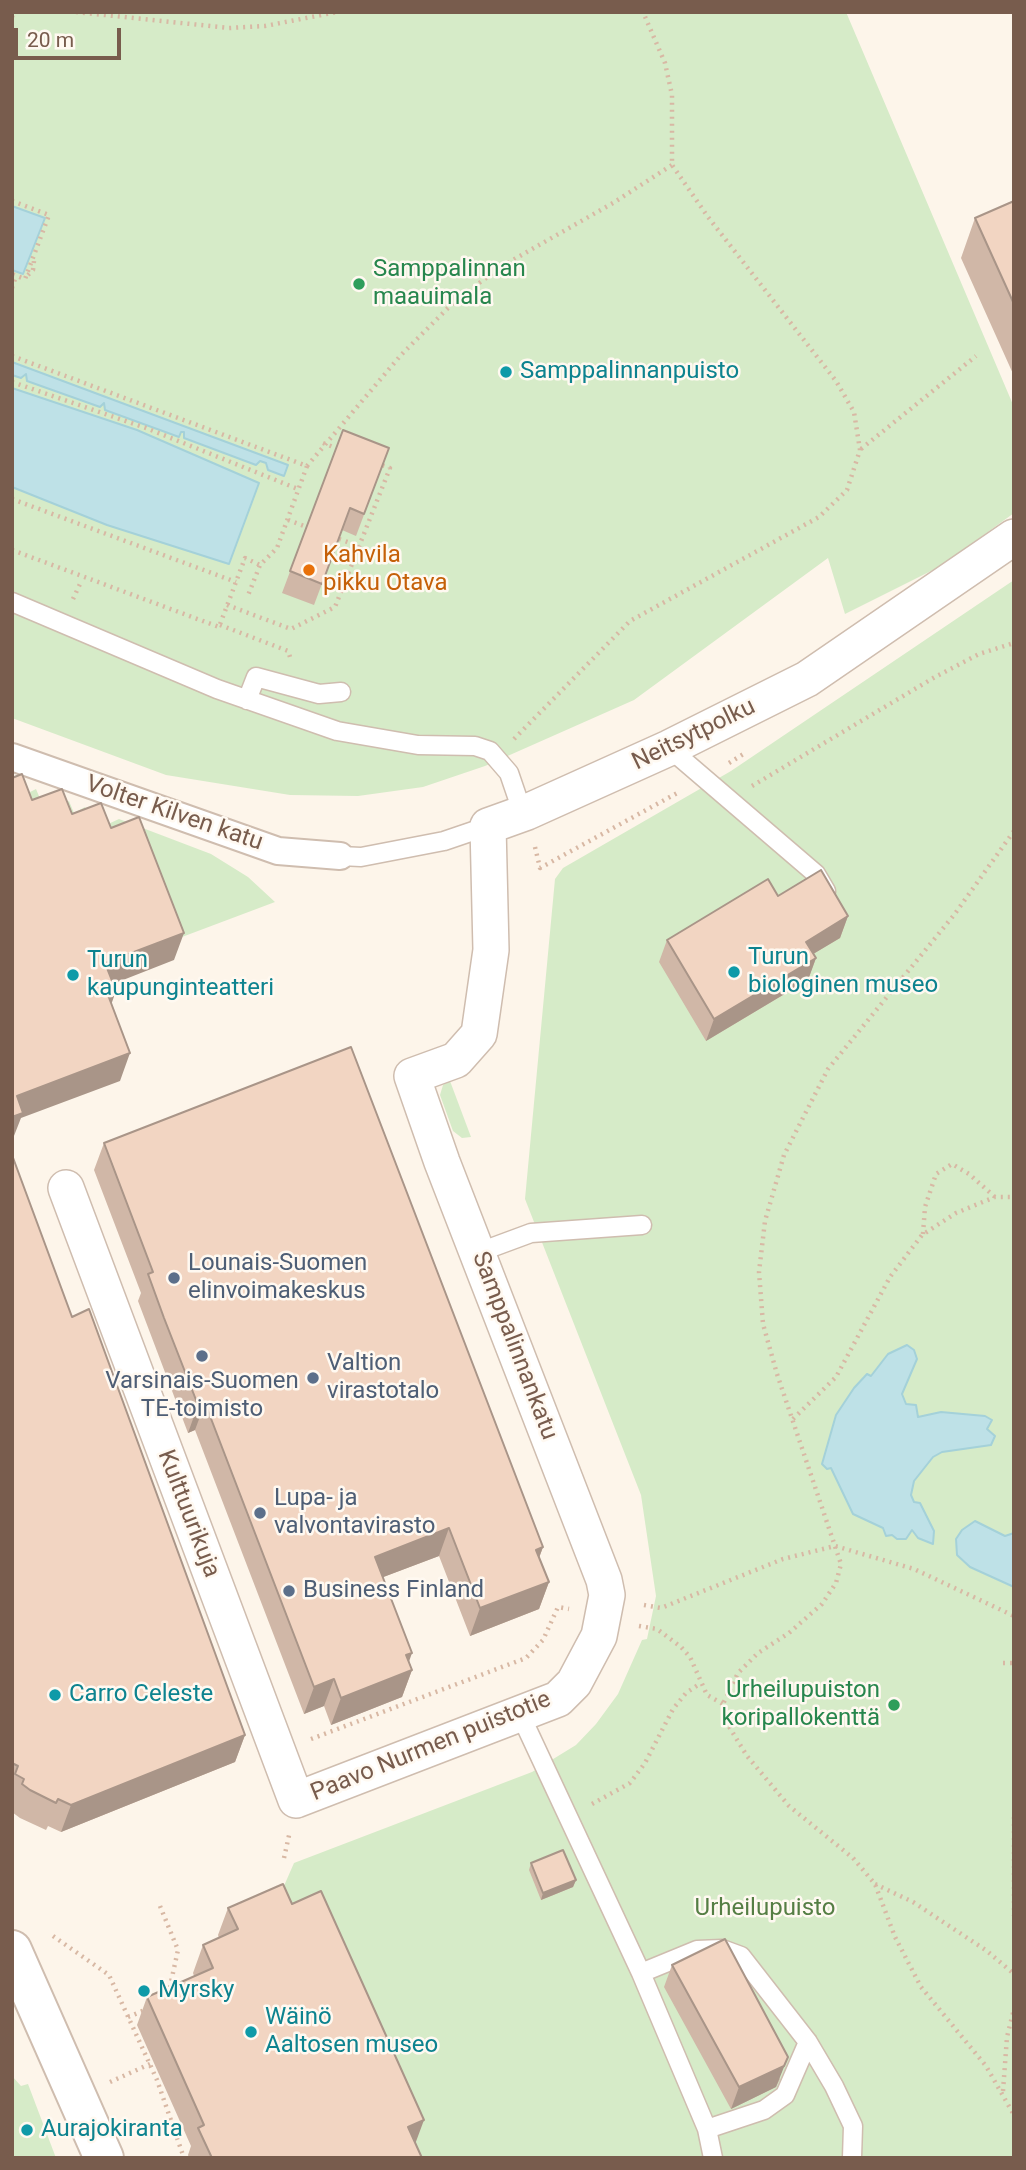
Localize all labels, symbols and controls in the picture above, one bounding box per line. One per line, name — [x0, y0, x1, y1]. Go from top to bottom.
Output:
scale bar — [18, 14, 124, 58]
text: 20 m — [27, 28, 74, 52]
place label: Samppalinnan maauimala — [373, 256, 526, 312]
marker: Samppalinnan maauimala — [351, 276, 367, 292]
place label: Samppalinnanpuisto — [520, 358, 739, 386]
marker: Samppalinnanpuisto — [498, 364, 514, 380]
place label: Kahvila pikku Otava — [323, 542, 448, 598]
marker: Kahvila pikku Otava — [301, 562, 317, 578]
street label: Neitsytpolku — [628, 693, 760, 777]
street label: Volter Kilven katu — [82, 770, 266, 858]
place label: Turun biologinen museo — [748, 944, 938, 1000]
place label: Turun kaupunginteatteri — [87, 947, 274, 1003]
marker: Turun biologinen museo — [726, 964, 742, 980]
marker: Turun kaupunginteatteri — [65, 967, 81, 983]
street label: Samppalinnankatu — [465, 1248, 563, 1444]
place label: Lounais-Suomen elinvoimakeskus — [188, 1250, 367, 1306]
marker: Lounais-Suomen elinvoimakeskus — [166, 1270, 182, 1286]
marker: Varsinais-Suomen TE-toimisto — [194, 1348, 210, 1364]
place label: Valtion virastotalo — [327, 1350, 439, 1406]
place label: Varsinais-Suomen TE-toimisto — [105, 1368, 299, 1424]
marker: Valtion virastotalo — [305, 1370, 321, 1386]
street label: Kulttuurikuja — [151, 1446, 225, 1582]
place label: Lupa- ja valvontavirasto — [274, 1485, 435, 1541]
marker: Lupa- ja valvontavirasto — [252, 1505, 268, 1521]
place label: Business Finland — [303, 1577, 484, 1605]
marker: Business Finland — [281, 1583, 297, 1599]
place label: Urheilupuiston koripallokenttä — [722, 1677, 880, 1733]
place label: Carro Celeste — [69, 1681, 213, 1709]
street label: Paavo Nurmen puistotie — [307, 1686, 555, 1808]
marker: Carro Celeste — [47, 1687, 63, 1703]
marker: Urheilupuiston koripallokenttä — [886, 1697, 902, 1713]
park label: Urheilupuisto — [695, 1895, 835, 1923]
place label: Myrsky — [158, 1977, 234, 2005]
marker: Myrsky — [136, 1983, 152, 1999]
place label: Wäinö Aaltosen museo — [265, 2004, 438, 2060]
marker: Wäinö Aaltosen museo — [243, 2024, 259, 2040]
place label: Aurajokiranta — [41, 2116, 183, 2144]
marker: Aurajokiranta — [19, 2122, 35, 2138]

